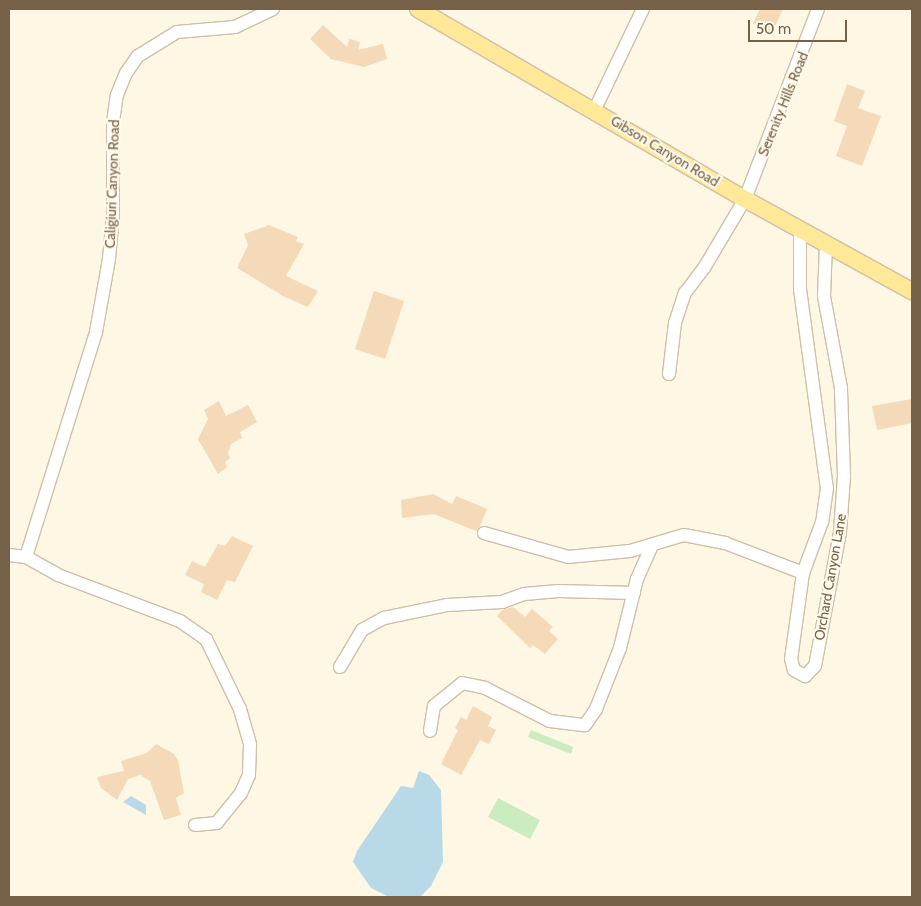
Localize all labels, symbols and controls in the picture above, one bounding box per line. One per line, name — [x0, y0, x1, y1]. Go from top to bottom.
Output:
scale bar — [751, 10, 850, 42]
text: 50 m — [756, 20, 791, 38]
street label: Serenity Hills Road — [754, 49, 812, 159]
street label: Gibson Canyon Road — [608, 112, 722, 190]
street label: Caligiuri Canyon Road — [101, 119, 123, 249]
street label: Orchard Canyon Lane — [811, 512, 849, 642]

